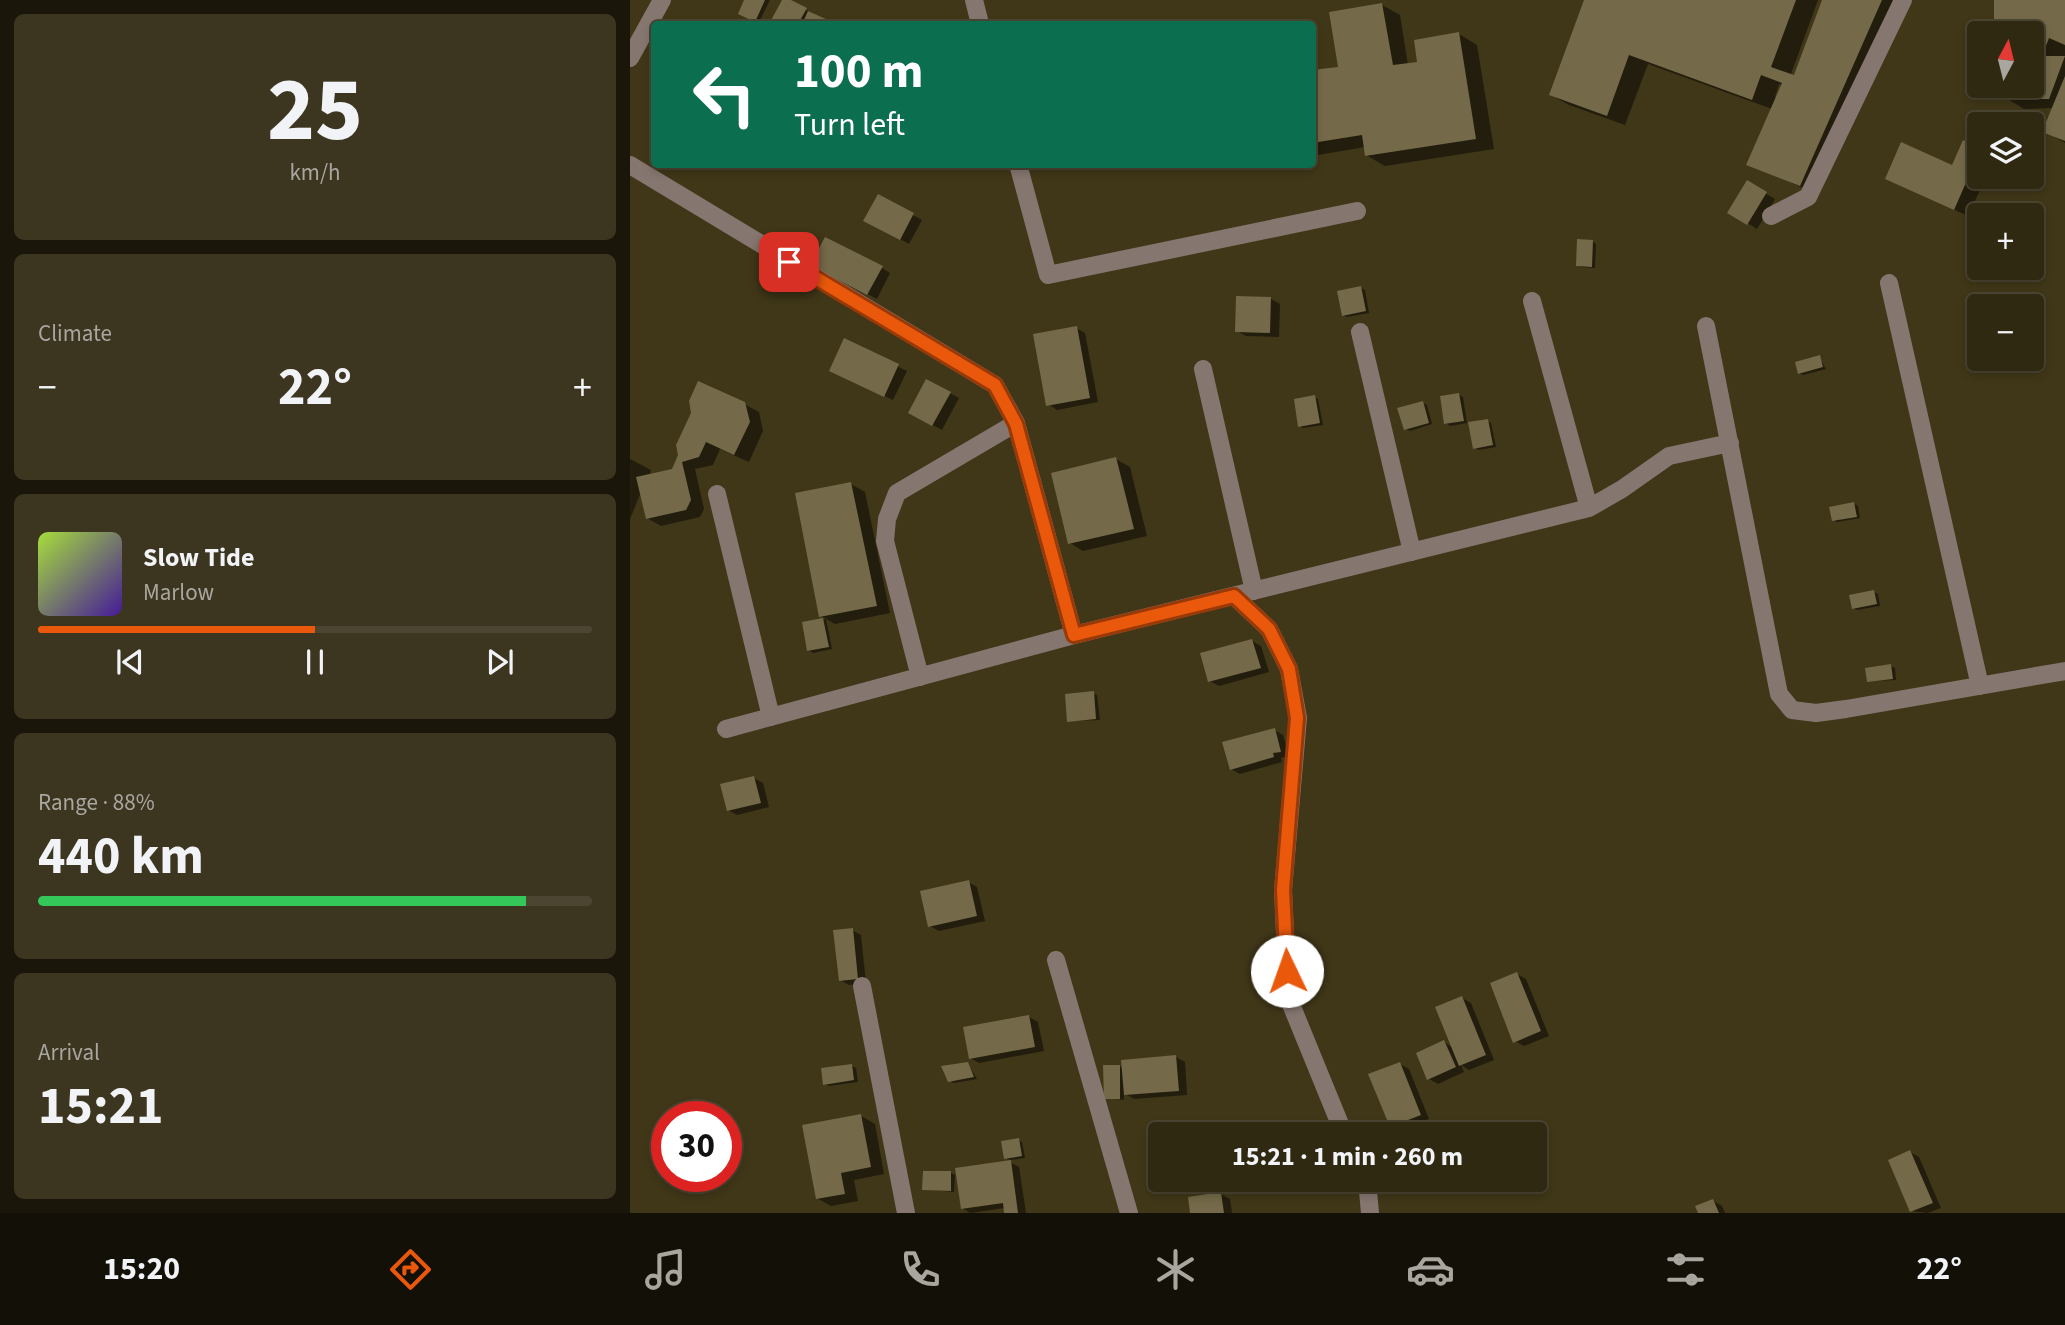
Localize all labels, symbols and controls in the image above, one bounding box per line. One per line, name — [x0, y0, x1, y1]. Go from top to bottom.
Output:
north arrow — [1967, 21, 2044, 98]
map controls — [1967, 21, 2044, 371]
text: 100 m — [794, 37, 923, 107]
text: 25 — [267, 46, 363, 175]
icon: left — [679, 49, 770, 140]
text: Turn left — [794, 102, 905, 148]
button: layers — [1967, 112, 2044, 189]
text: km/h — [289, 156, 341, 189]
button: + — [1967, 203, 2044, 280]
pin — [759, 232, 819, 292]
icon: arrive — [770, 243, 808, 281]
button: − — [1967, 294, 2044, 371]
text: Climate — [38, 317, 112, 350]
text: 22° — [278, 351, 352, 425]
text: − — [38, 361, 57, 415]
text: + — [573, 361, 592, 415]
text: Slow Tide — [143, 539, 254, 576]
text: Marlow — [143, 576, 214, 609]
icon: previous — [111, 643, 149, 681]
icon: pause — [296, 643, 334, 681]
icon: next — [481, 643, 519, 681]
text: Range · 88% — [38, 786, 155, 819]
text: 440 km — [38, 820, 204, 894]
position arrow — [1250, 934, 1324, 1008]
text: Arrival — [38, 1036, 100, 1069]
text: 15:21 — [38, 1070, 163, 1144]
speed limit sign: 30 — [651, 1101, 742, 1192]
text: 15:21 · 1 min · 260 m — [1232, 1138, 1463, 1175]
icon: directions — [386, 1245, 435, 1294]
icon: music — [641, 1245, 690, 1294]
icon: phone — [896, 1245, 945, 1294]
icon: climate — [1151, 1245, 1200, 1294]
icon: car — [1406, 1245, 1455, 1294]
icon: filters — [1661, 1245, 1710, 1294]
text: 15:20 — [103, 1246, 180, 1292]
text: 22° — [1916, 1246, 1962, 1292]

